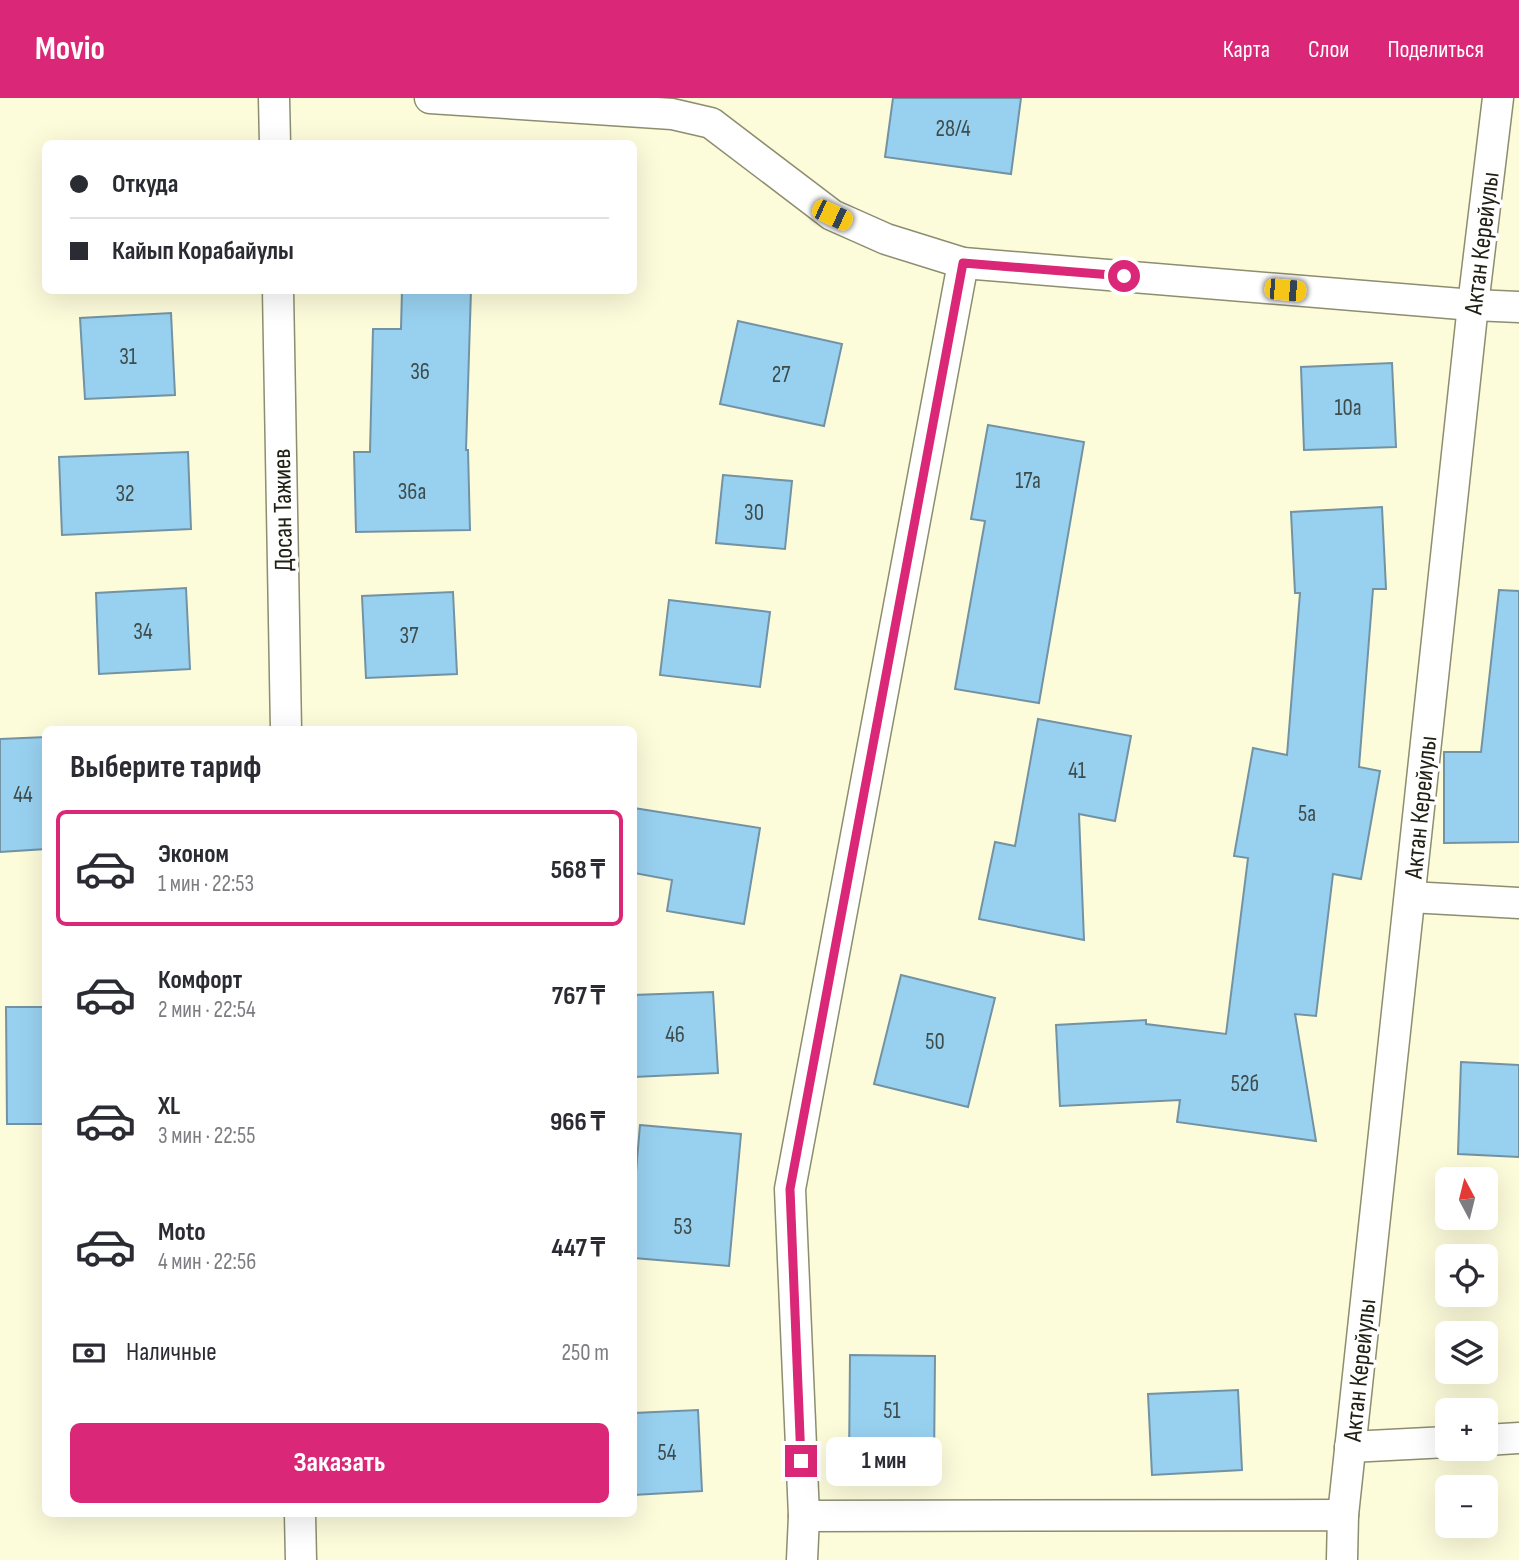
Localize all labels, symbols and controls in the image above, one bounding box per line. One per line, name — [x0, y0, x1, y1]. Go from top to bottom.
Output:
text: Movio — [35, 29, 105, 69]
text: Карта — [1223, 35, 1270, 64]
text: Слои — [1308, 35, 1349, 64]
text: Поделиться — [1387, 35, 1484, 64]
house number: 28/4 — [935, 115, 971, 143]
text: Откуда — [112, 169, 178, 200]
street label: Актан Керейулы — [1458, 170, 1507, 317]
car — [809, 197, 856, 233]
text: Кайып Корабайулы — [112, 236, 294, 267]
route start — [1108, 260, 1140, 292]
car — [1264, 278, 1307, 302]
house number: 31 — [119, 343, 137, 371]
house number: 36 — [410, 358, 430, 386]
house number: 27 — [772, 361, 790, 389]
house number: 10а — [1334, 394, 1362, 422]
street label: Досан Тажиев — [267, 448, 300, 572]
house number: 17а — [1015, 467, 1041, 495]
house number: 36а — [398, 478, 426, 506]
house number: 32 — [115, 480, 135, 508]
house number: 30 — [744, 499, 764, 527]
house number: 34 — [133, 618, 153, 646]
house number: 37 — [400, 622, 418, 650]
street label: Актан Керейулы — [1398, 734, 1444, 881]
text: Выберите тариф — [70, 748, 261, 787]
house number: 41 — [1068, 757, 1086, 785]
house number: 44 — [13, 781, 33, 809]
house number: 5а — [1298, 800, 1316, 828]
icon: car — [74, 837, 137, 900]
text: Эконом — [158, 839, 229, 870]
text: 568 ₸ — [551, 855, 605, 886]
text: 1 мин · 22:53 — [158, 870, 254, 898]
icon: car — [74, 963, 137, 1026]
text: Комфорт — [158, 965, 242, 996]
text: 767 ₸ — [552, 981, 605, 1012]
text: 2 мин · 22:54 — [158, 996, 256, 1024]
house number: 46 — [665, 1021, 685, 1049]
house number: 50 — [925, 1028, 945, 1056]
house number: 52б — [1231, 1070, 1259, 1098]
icon: car — [74, 1089, 137, 1152]
text: XL — [158, 1091, 180, 1122]
text: 966 ₸ — [550, 1107, 605, 1138]
text: 3 мин · 22:55 — [158, 1122, 255, 1150]
north arrow — [1435, 1167, 1498, 1230]
map controls — [1435, 1167, 1498, 1538]
house number: 53 — [674, 1213, 692, 1241]
icon: car — [74, 1215, 137, 1278]
text: Moto — [158, 1217, 206, 1248]
text: 447 ₸ — [551, 1233, 605, 1264]
button: locate — [1435, 1244, 1498, 1307]
text: 4 мин · 22:56 — [158, 1248, 256, 1276]
street label: Актан Керейулы — [1337, 1297, 1383, 1444]
button: layers — [1435, 1321, 1498, 1384]
icon: cash — [70, 1334, 108, 1372]
text: Наличные — [126, 1337, 217, 1368]
text: 250 m — [562, 1339, 609, 1367]
house number: 51 — [883, 1397, 901, 1425]
button: + — [1435, 1398, 1498, 1461]
button: Заказать — [70, 1423, 609, 1503]
callout: 1 мин — [826, 1436, 941, 1486]
house number: 54 — [658, 1439, 677, 1467]
route end — [785, 1445, 817, 1477]
text: 1 мин — [862, 1447, 906, 1475]
button: − — [1435, 1475, 1498, 1538]

